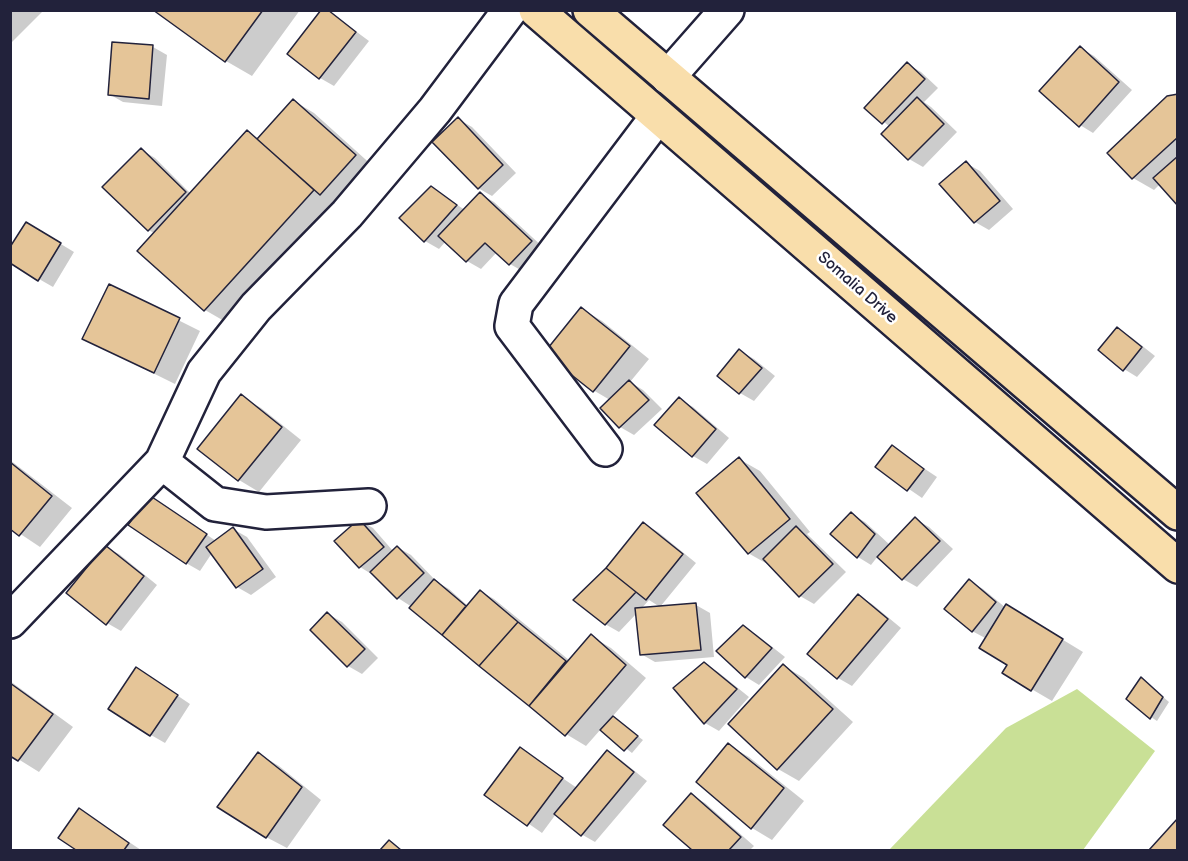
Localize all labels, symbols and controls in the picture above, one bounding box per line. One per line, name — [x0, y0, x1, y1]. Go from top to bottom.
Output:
street label: Somalia Drive — [813, 248, 901, 328]

